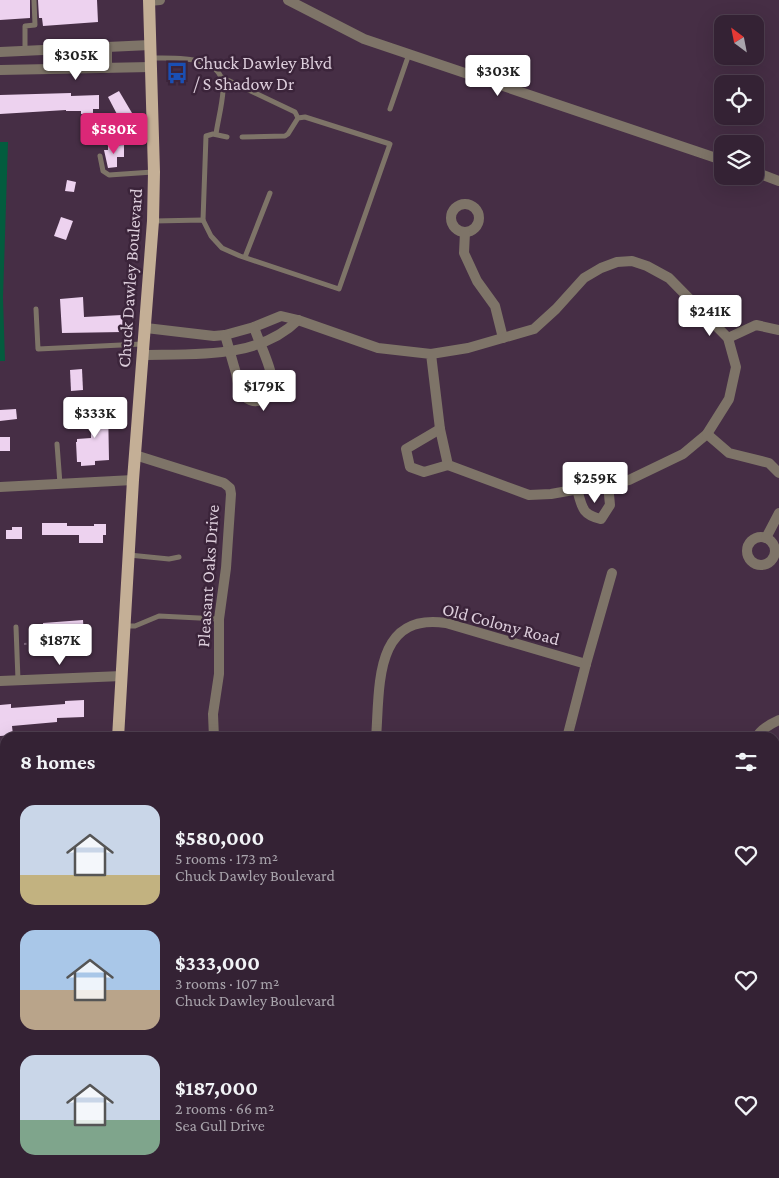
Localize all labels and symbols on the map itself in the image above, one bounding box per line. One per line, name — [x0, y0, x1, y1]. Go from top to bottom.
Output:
north arrow — [714, 15, 764, 65]
pin: $305K — [41, 38, 111, 81]
place label: Chuck Dawley Blvd / S Shadow Dr — [193, 53, 333, 94]
pin: $303K — [463, 54, 533, 97]
bus stop icon: Chuck Dawley Blvd / S Shadow Dr — [164, 60, 190, 86]
pin: $580K — [79, 112, 149, 155]
street label: Chuck Dawley Boulevard — [114, 187, 146, 368]
pin: $241K — [675, 294, 745, 337]
pin: $179K — [229, 370, 299, 412]
pin: $333K — [60, 396, 130, 439]
pin: $259K — [560, 462, 630, 504]
street label: Pleasant Oaks Drive — [193, 504, 223, 648]
street label: Old Colony Road — [440, 599, 562, 649]
pin: $187K — [25, 624, 95, 666]

